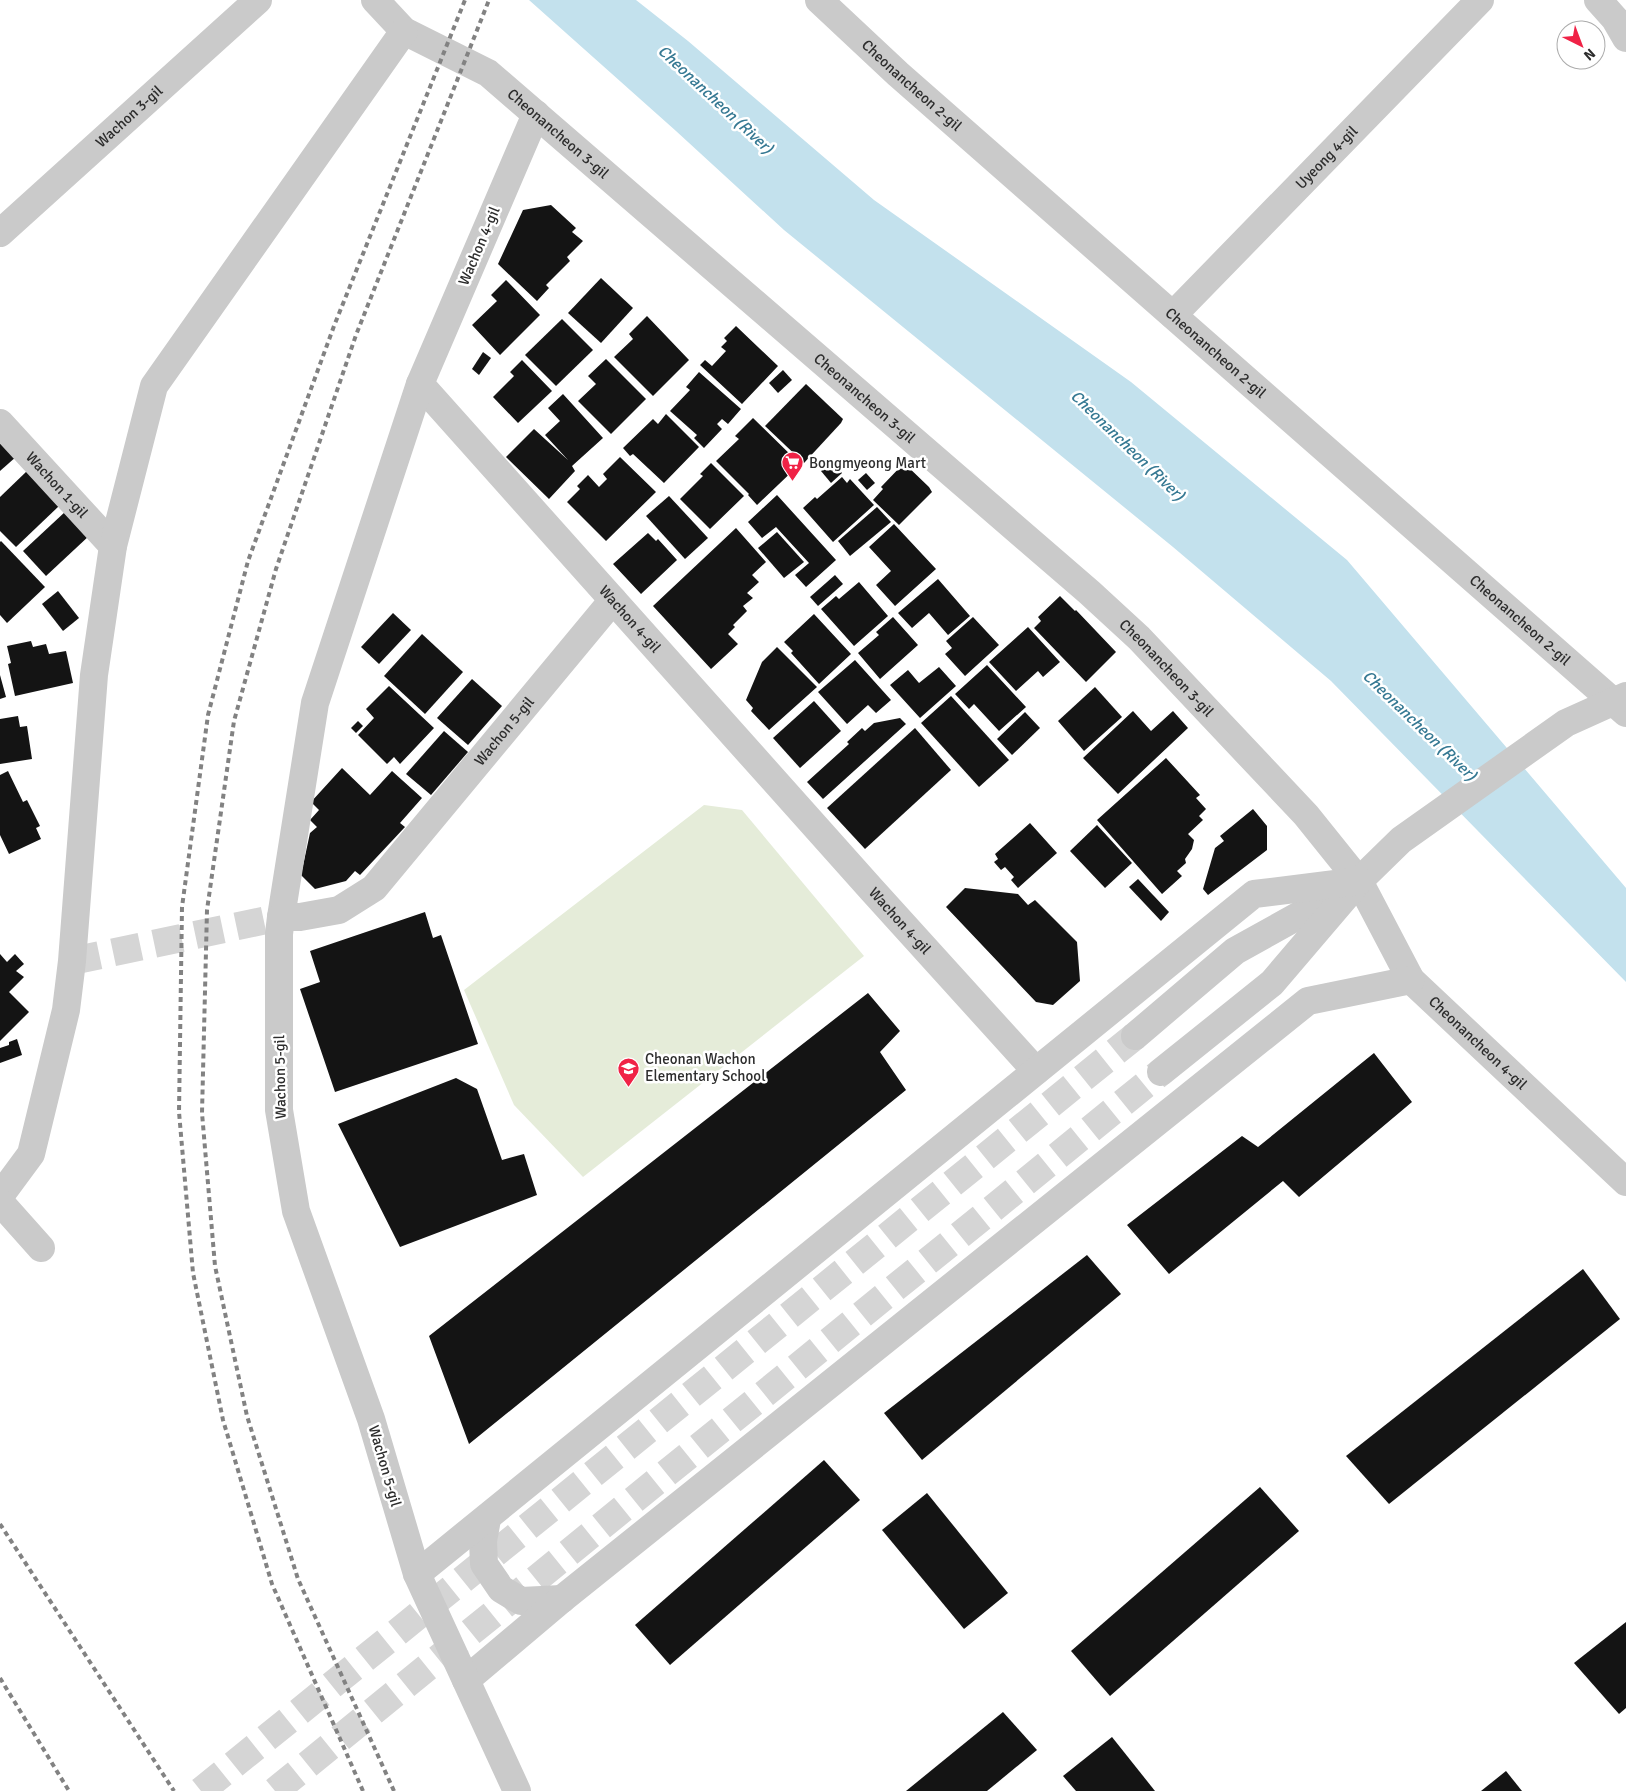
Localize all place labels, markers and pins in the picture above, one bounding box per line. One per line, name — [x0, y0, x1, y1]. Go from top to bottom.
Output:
supermarket icon: Bongmyeong Mart — [781, 451, 805, 482]
place label: Bongmyeong Mart — [809, 454, 926, 472]
place label: Cheonan Wachon Elementary School — [645, 1050, 766, 1085]
school or university icon: Cheonan Wachon Elementary School — [617, 1056, 641, 1087]

